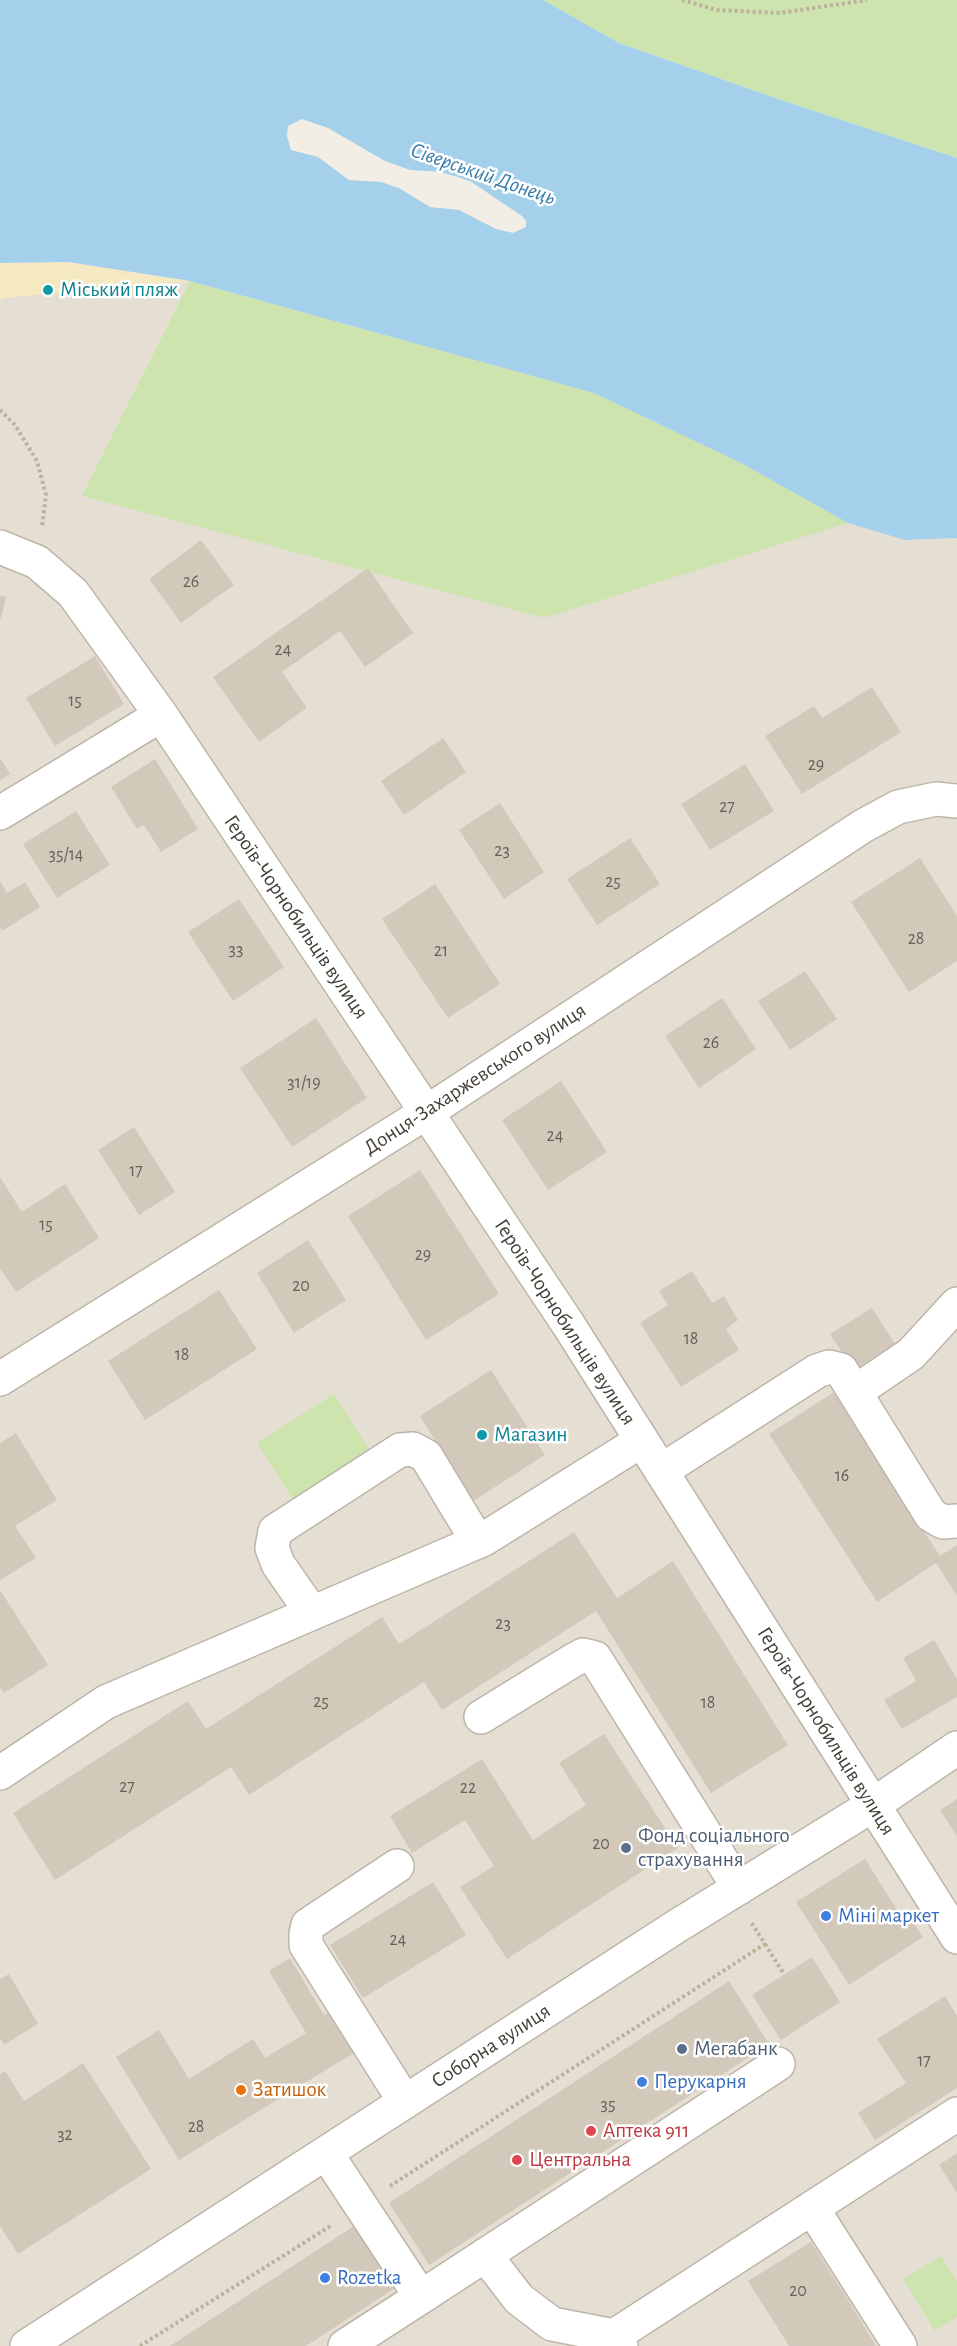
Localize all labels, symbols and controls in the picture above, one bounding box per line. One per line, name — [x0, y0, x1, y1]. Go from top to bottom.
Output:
water label: Сіверський Донець — [407, 137, 559, 211]
place label: Міський пляж — [60, 277, 178, 303]
marker: Міський пляж — [41, 283, 55, 297]
house number: 26 — [183, 571, 199, 593]
house number: 24 — [275, 639, 291, 661]
house number: 15 — [68, 690, 82, 712]
house number: 29 — [808, 754, 824, 776]
house number: 27 — [719, 796, 735, 818]
street label: Героїв-Чорнобильців вулиця — [218, 810, 374, 1024]
house number: 23 — [494, 840, 510, 862]
house number: 35/14 — [49, 844, 83, 866]
house number: 25 — [605, 871, 621, 893]
house number: 28 — [908, 928, 924, 950]
house number: 33 — [229, 939, 243, 961]
house number: 21 — [434, 940, 448, 962]
street label: Донця-Захаржевського вулиця — [359, 998, 591, 1160]
house number: 26 — [703, 1032, 719, 1054]
house number: 31/19 — [287, 1072, 321, 1094]
house number: 24 — [547, 1125, 563, 1147]
house number: 17 — [129, 1160, 143, 1182]
house number: 15 — [39, 1214, 53, 1236]
street label: Героїв-Чорнобильців вулиця — [489, 1214, 641, 1430]
house number: 29 — [415, 1244, 431, 1266]
house number: 20 — [292, 1275, 310, 1297]
house number: 18 — [684, 1328, 698, 1350]
house number: 18 — [175, 1344, 189, 1366]
place label: Магазин — [494, 1422, 568, 1448]
marker: Магазин — [475, 1428, 489, 1442]
house number: 16 — [835, 1465, 849, 1487]
house number: 23 — [495, 1613, 511, 1635]
street label: Героїв-Чорнобильців вулиця — [751, 1622, 901, 1840]
house number: 25 — [313, 1691, 329, 1713]
house number: 18 — [701, 1692, 715, 1714]
house number: 27 — [119, 1776, 135, 1798]
house number: 22 — [460, 1777, 476, 1799]
place label: Фонд соціального страхування — [638, 1823, 790, 1873]
house number: 20 — [592, 1833, 610, 1855]
marker: Фонд соціального страхування — [619, 1841, 633, 1855]
place label: Міні маркет — [838, 1903, 939, 1929]
marker: Міні маркет — [819, 1909, 833, 1923]
house number: 24 — [390, 1929, 406, 1951]
street label: Соборна вулиця — [427, 1998, 555, 2094]
place label: Мегабанк — [694, 2036, 778, 2062]
marker: Мегабанк — [675, 2042, 689, 2056]
house number: 17 — [917, 2050, 931, 2072]
place label: Перукарня — [654, 2069, 747, 2095]
marker: Перукарня — [635, 2075, 649, 2089]
place label: Затишок — [253, 2077, 326, 2103]
marker: Затишок — [234, 2083, 248, 2097]
house number: 35 — [601, 2094, 615, 2116]
house number: 28 — [188, 2116, 204, 2138]
place label: Аптека 911 — [603, 2118, 689, 2144]
house number: 32 — [57, 2124, 73, 2146]
marker: Аптека 911 — [584, 2124, 598, 2138]
place label: Центральна — [529, 2147, 631, 2173]
marker: Центральна — [510, 2153, 524, 2167]
place label: Rozetka — [337, 2265, 402, 2291]
marker: Rozetka — [318, 2271, 332, 2285]
house number: 20 — [789, 2280, 807, 2302]

